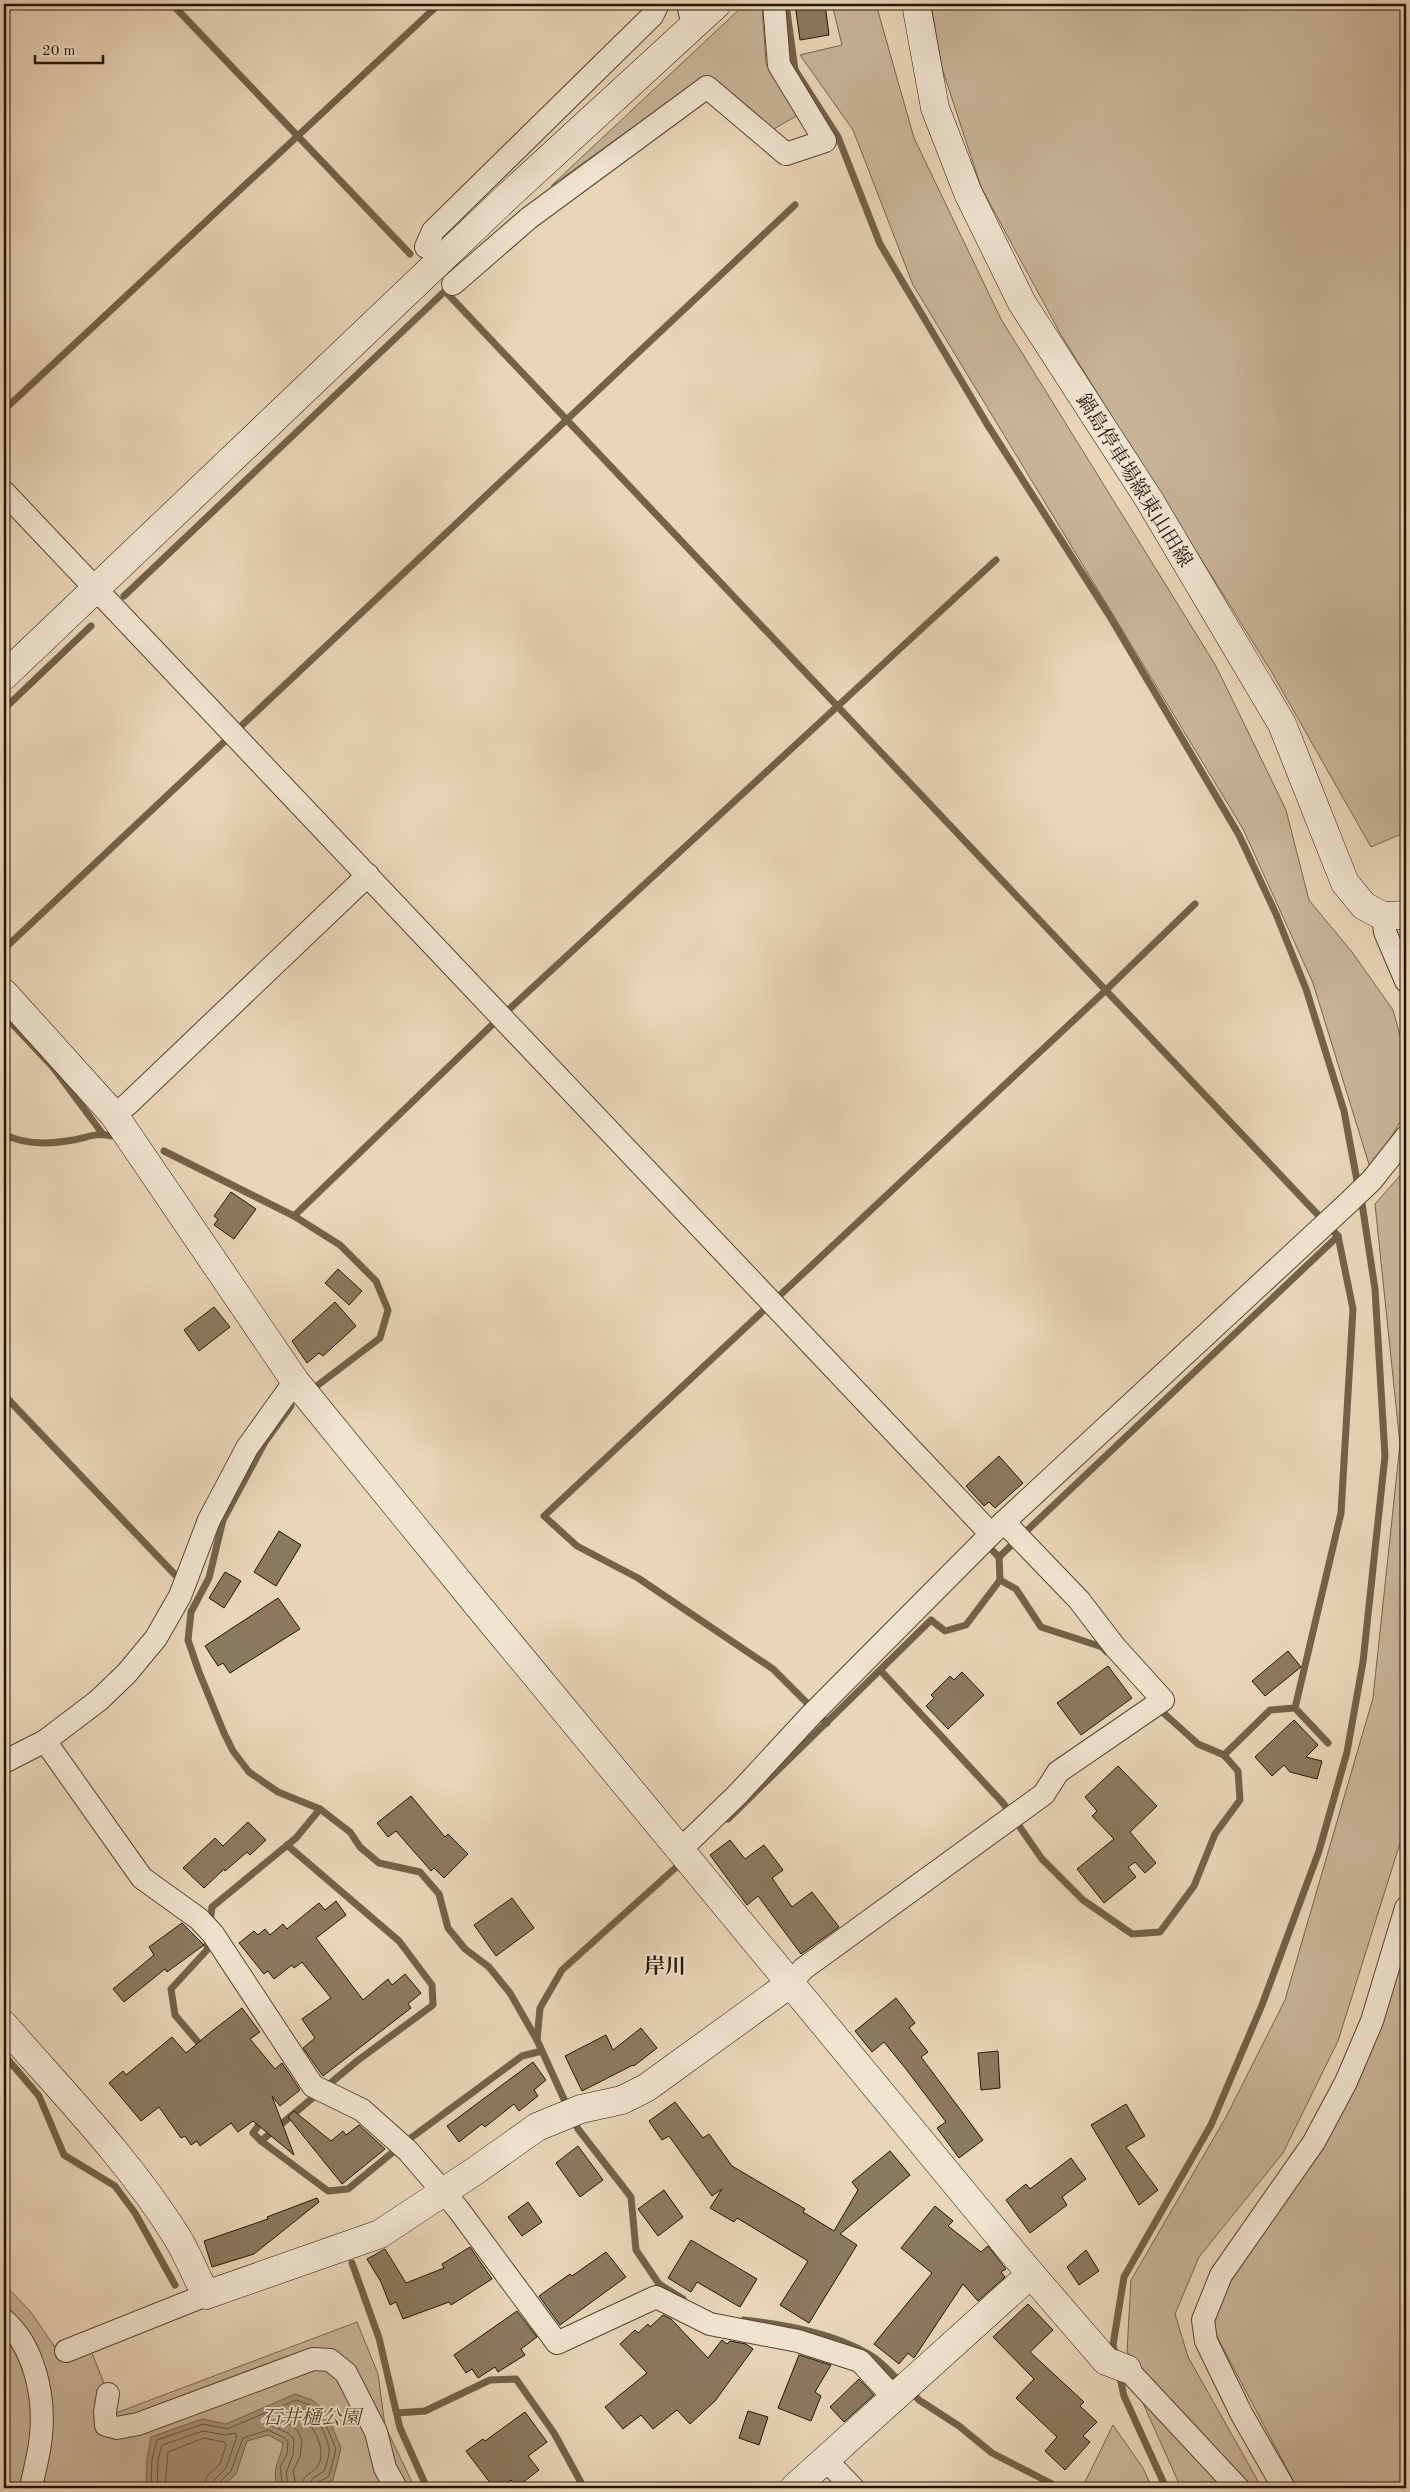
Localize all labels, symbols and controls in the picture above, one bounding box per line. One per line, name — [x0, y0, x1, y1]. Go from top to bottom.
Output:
scale bar — [35, 32, 102, 64]
text: 20 m — [42, 44, 76, 59]
street label: 鍋島停車場線東山田線 — [1072, 390, 1196, 571]
district label: 岸川 — [644, 1955, 686, 1978]
park label: 石井樋公園 — [261, 2407, 364, 2429]

